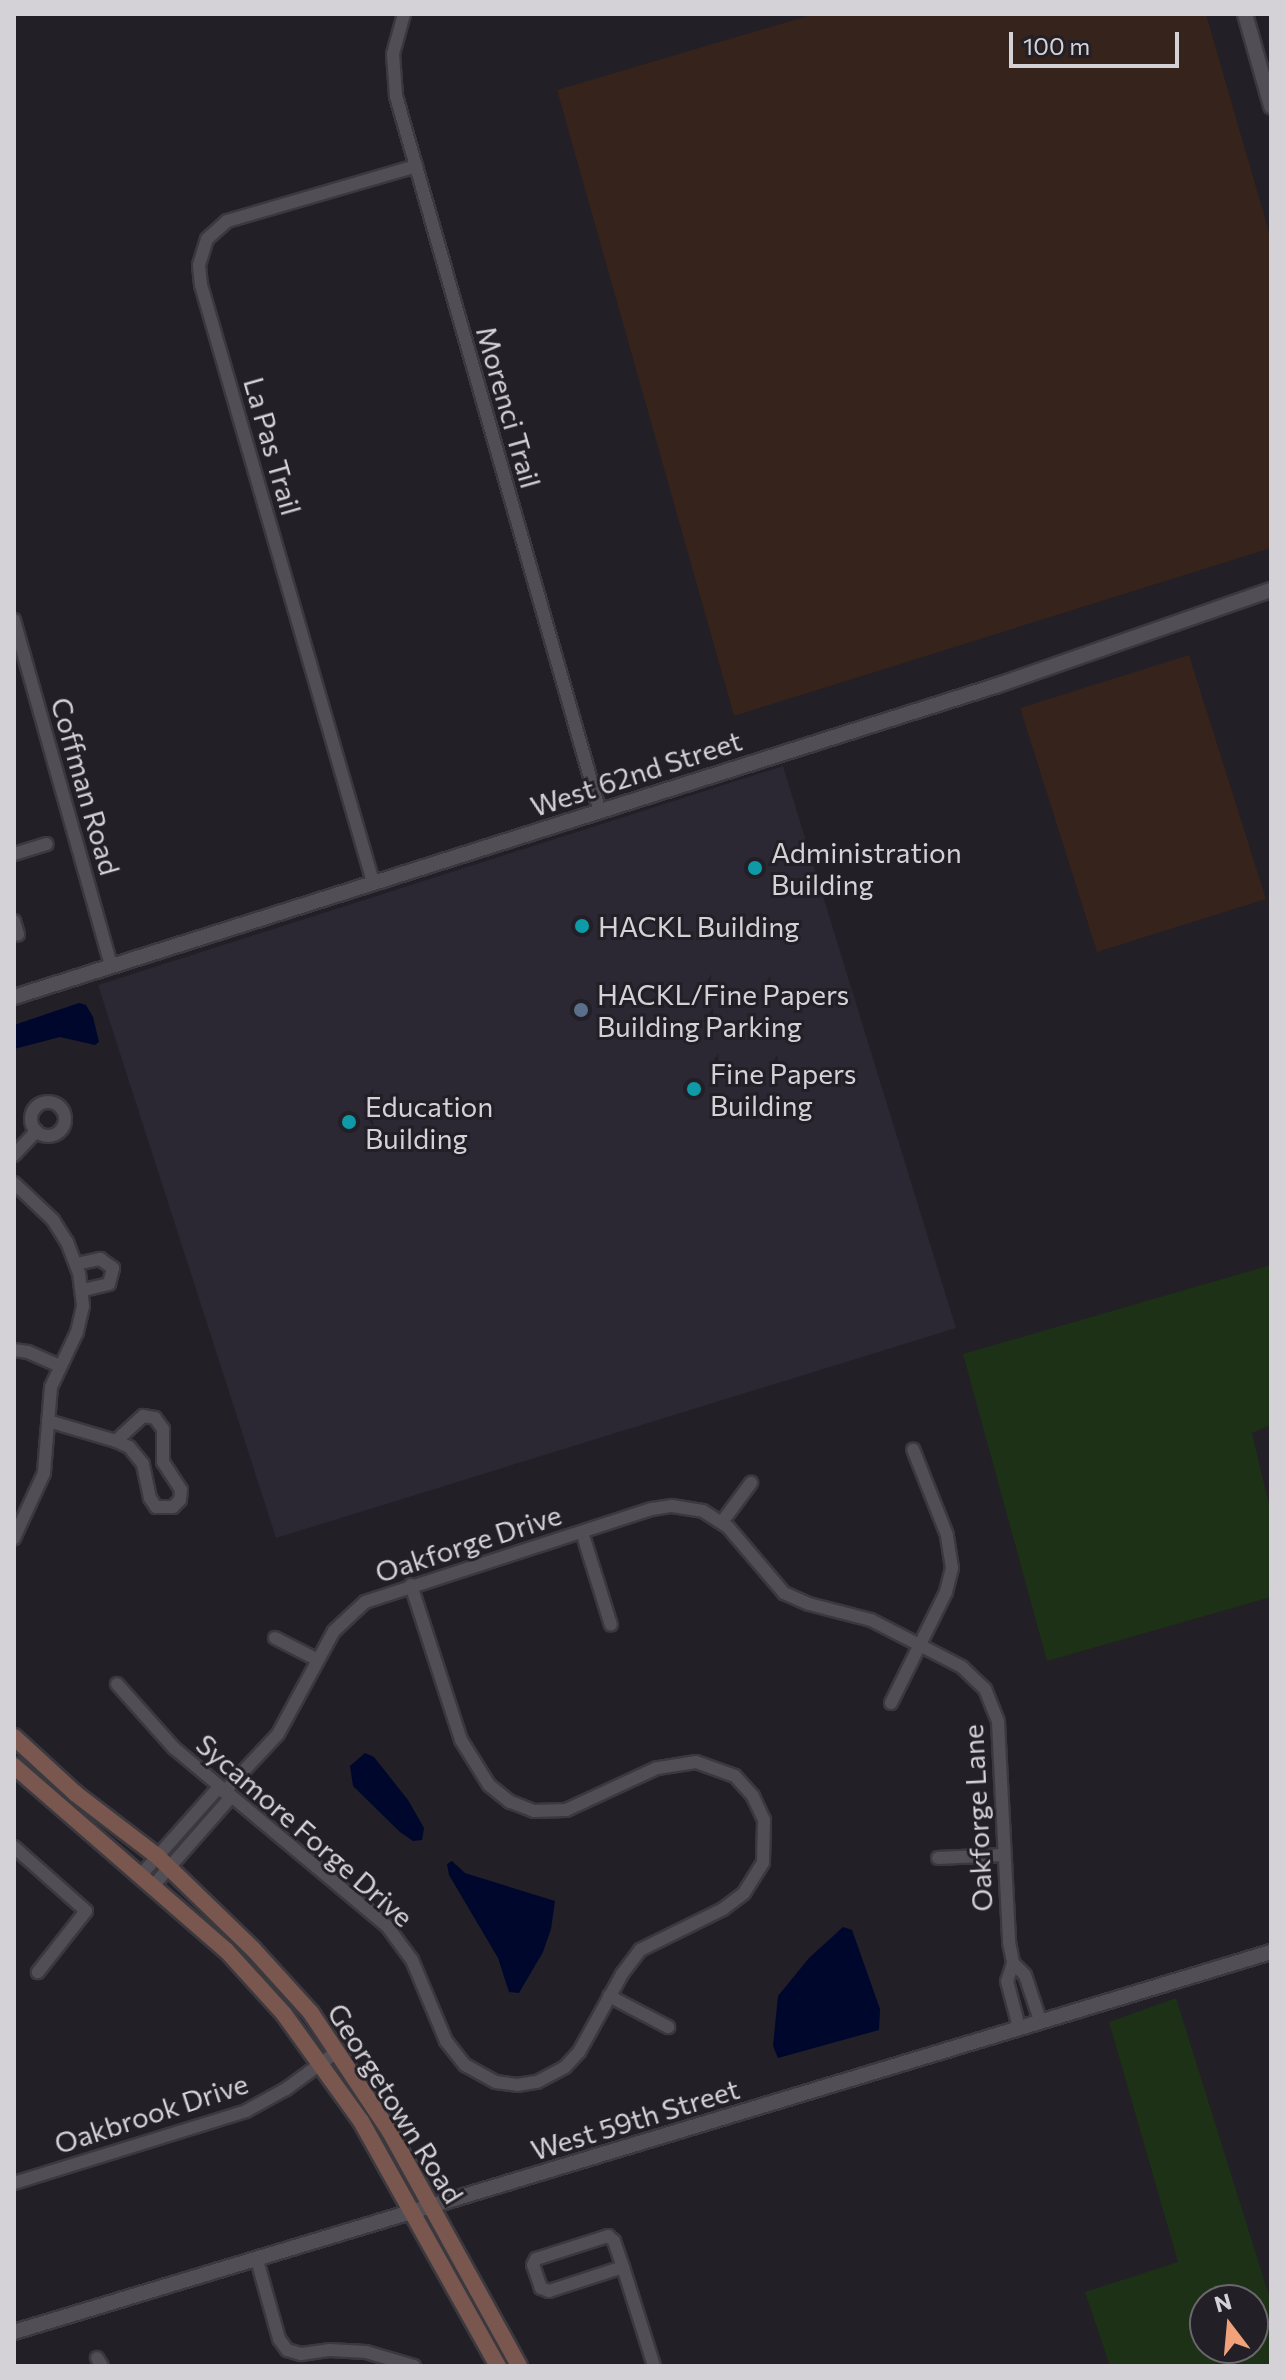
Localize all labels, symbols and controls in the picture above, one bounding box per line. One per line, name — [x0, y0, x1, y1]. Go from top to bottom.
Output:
scale bar — [1013, 16, 1183, 66]
text: 100 m — [1023, 31, 1090, 60]
street label: Morenci Trail — [470, 322, 548, 492]
street label: La Pas Trail — [237, 373, 309, 519]
street label: Coffman Road — [45, 693, 127, 879]
street label: West 62nd Street — [526, 723, 746, 823]
place label: Administration Building — [771, 835, 962, 901]
marker: Administration Building — [746, 859, 764, 877]
place label: HACKL Building — [598, 909, 799, 943]
marker: HACKL Building — [573, 917, 591, 935]
place label: HACKL/Fine Papers Building Parking — [597, 977, 849, 1043]
marker: HACKL/Fine Papers Building Parking — [572, 1001, 590, 1019]
place label: Fine Papers Building — [710, 1056, 856, 1122]
marker: Fine Papers Building — [685, 1080, 703, 1098]
place label: Education Building — [365, 1089, 493, 1155]
marker: Education Building — [340, 1113, 358, 1131]
street label: Oakforge Drive — [371, 1497, 565, 1589]
street label: Oakforge Lane — [955, 1723, 999, 1913]
street label: Sycamore Forge Drive — [190, 1727, 420, 1933]
street label: Georgetown Road — [321, 1997, 471, 2209]
street label: Oakbrook Drive — [50, 2066, 252, 2160]
street label: West 59th Street — [527, 2071, 743, 2167]
north arrow — [1189, 2284, 1269, 2364]
text: N — [1211, 2287, 1234, 2318]

